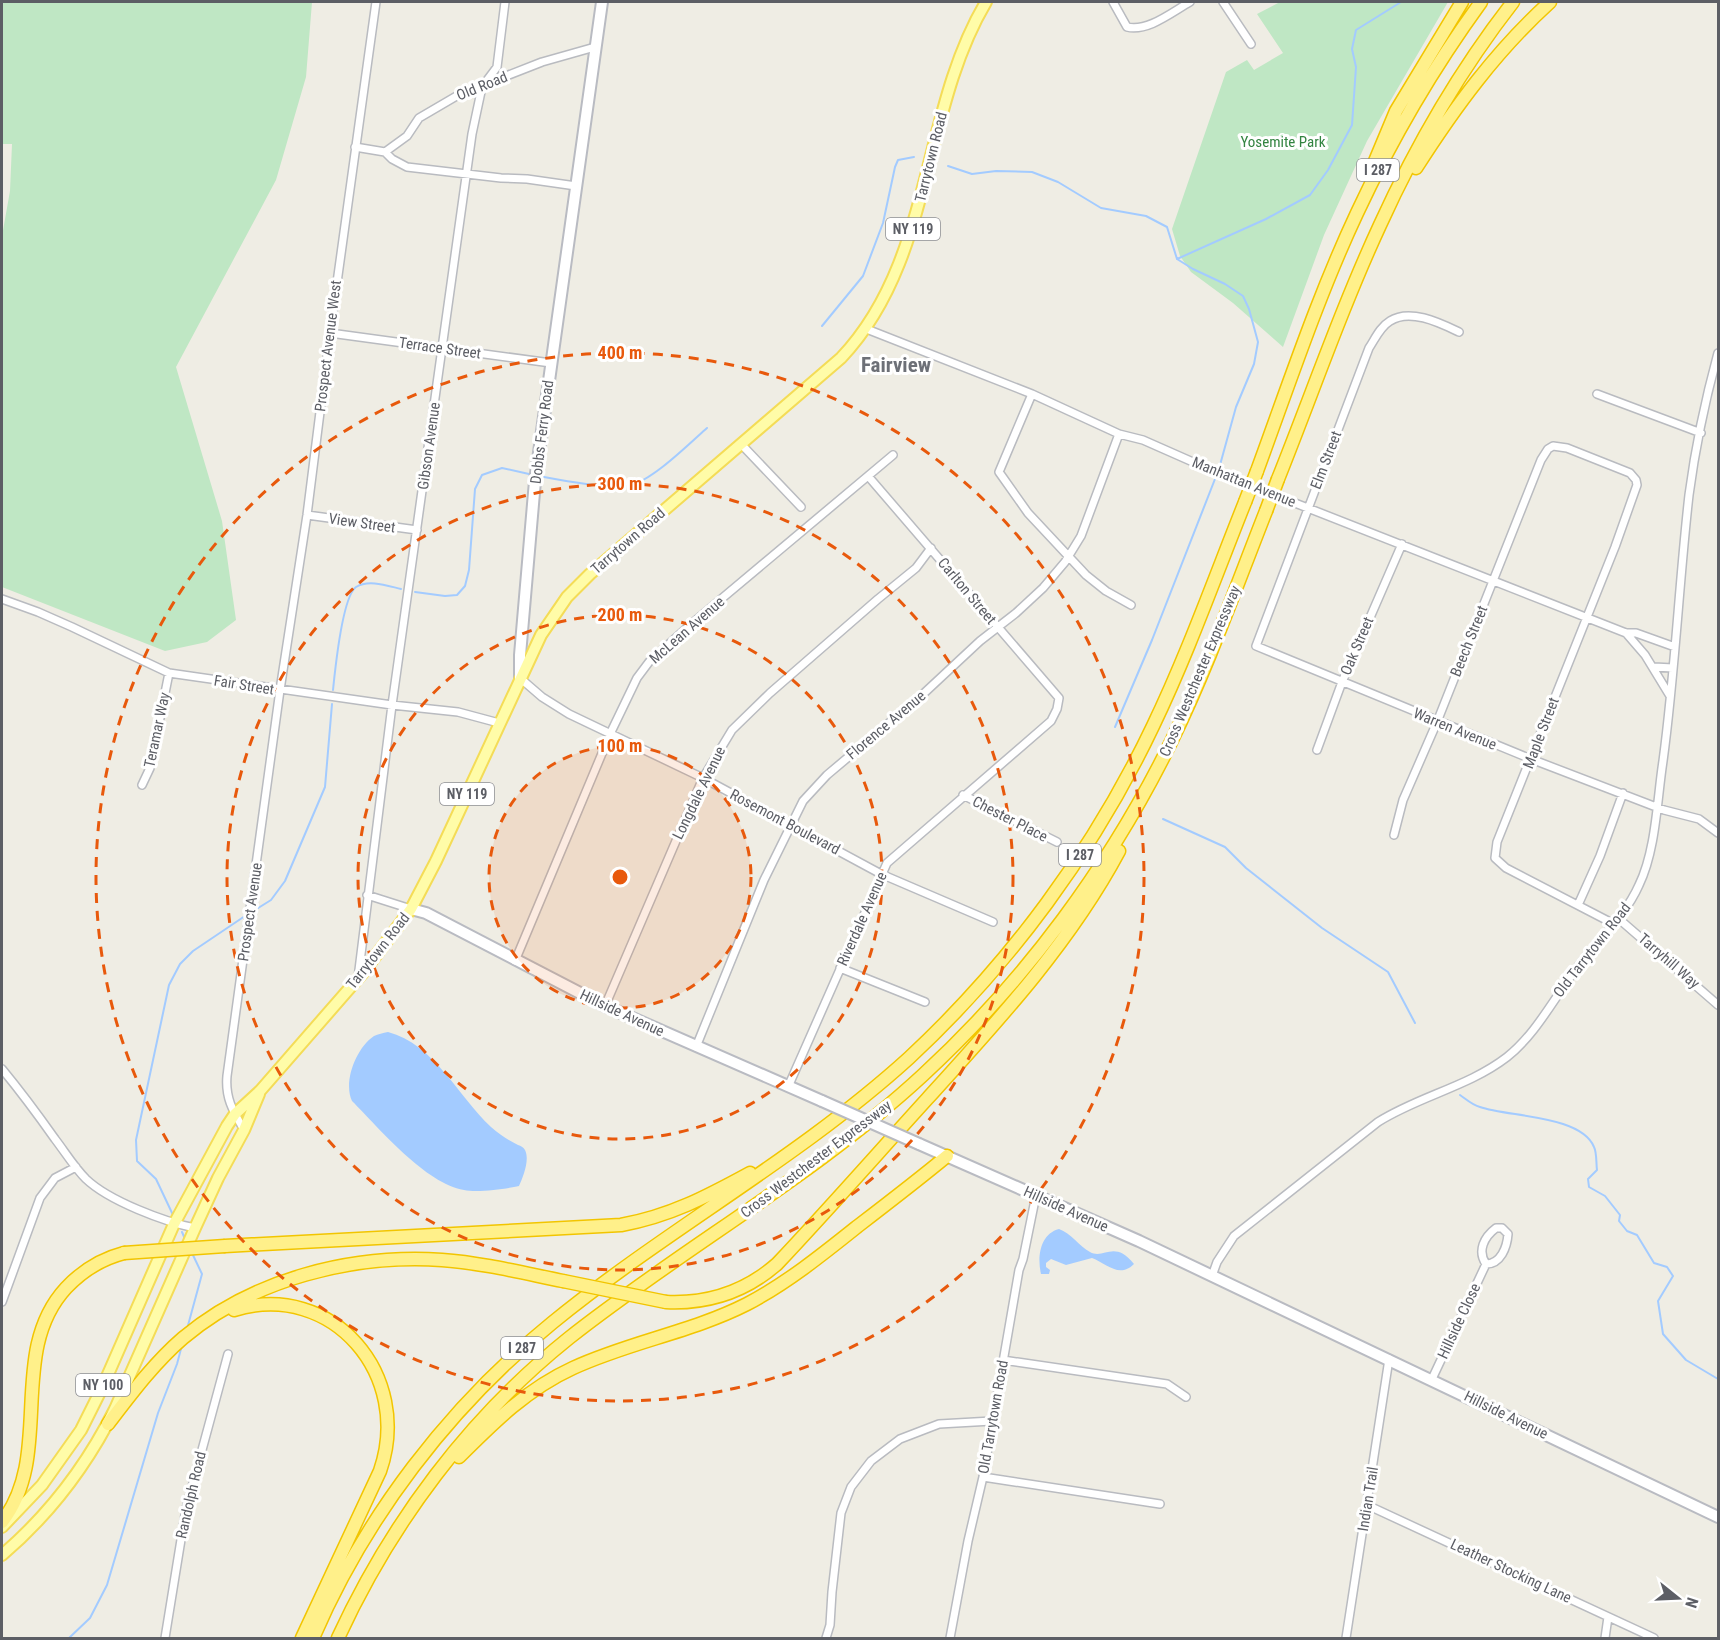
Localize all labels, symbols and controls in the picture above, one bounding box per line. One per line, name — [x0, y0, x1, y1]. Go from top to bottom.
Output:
street label: Old Road — [454, 68, 510, 104]
street label: Tarrytown Road — [911, 110, 951, 204]
park label: Yosemite Park — [1240, 133, 1326, 151]
road number: I 287 — [1357, 159, 1399, 181]
road number: NY 119 — [886, 218, 940, 240]
street label: Prospect Avenue West — [311, 279, 345, 413]
street label: Terrace Street — [398, 333, 482, 363]
text: 400 m — [598, 342, 642, 363]
district label: Fairview — [861, 353, 931, 377]
street label: Dobbs Ferry Road — [527, 379, 557, 485]
street label: Gibson Avenue — [414, 401, 444, 491]
street label: Elm Street — [1307, 428, 1345, 492]
street label: Manhattan Avenue — [1190, 453, 1298, 511]
text: 300 m — [598, 473, 642, 494]
street label: Tarrytown Road — [587, 504, 669, 578]
street label: View Street — [327, 509, 397, 537]
street label: Carlton Street — [934, 554, 1000, 628]
street label: Cross Westchester Expressway — [1156, 583, 1244, 759]
street label: McLean Avenue — [646, 593, 728, 667]
street label: Beech Street — [1447, 603, 1491, 679]
text: 200 m — [598, 604, 642, 625]
street label: Oak Street — [1337, 614, 1377, 678]
street label: Fair Street — [213, 671, 275, 699]
street label: Florence Avenue — [843, 687, 929, 763]
street label: Teramar Way — [140, 691, 174, 769]
street label: Maple Street — [1519, 695, 1563, 771]
street label: Warren Avenue — [1411, 704, 1499, 754]
text: 100 m — [598, 735, 642, 756]
street label: Longdale Avenue — [669, 744, 729, 842]
road number: NY 119 — [440, 783, 494, 805]
street label: Rosemont Boulevard — [727, 785, 843, 859]
street label: Chester Place — [969, 792, 1051, 846]
road number: I 287 — [1059, 844, 1101, 866]
street label: Prospect Avenue — [234, 861, 266, 963]
centre of rings — [610, 867, 630, 887]
street label: Riverdale Avenue — [833, 869, 891, 969]
street label: Old Tarrytown Road — [1549, 899, 1635, 1001]
street label: Tarrytown Road — [343, 909, 413, 993]
street label: Tarryhill Way — [1635, 930, 1703, 992]
street label: Hillside Avenue — [577, 986, 667, 1040]
street label: Cross Westchester Expressway — [737, 1096, 895, 1222]
street label: Hillside Avenue — [1021, 1182, 1111, 1236]
street label: Hillside Close — [1434, 1280, 1484, 1362]
road number: I 287 — [501, 1337, 543, 1359]
street label: Old Tarrytown Road — [974, 1359, 1012, 1475]
road number: NY 100 — [76, 1374, 130, 1396]
street label: Hillside Avenue — [1461, 1387, 1551, 1443]
street label: Randolph Road — [172, 1450, 210, 1540]
street label: Indian Trail — [1354, 1465, 1382, 1533]
street label: Leather Stocking Lane — [1448, 1535, 1574, 1607]
north arrow — [1648, 1568, 1708, 1628]
text: N — [1681, 1595, 1702, 1610]

